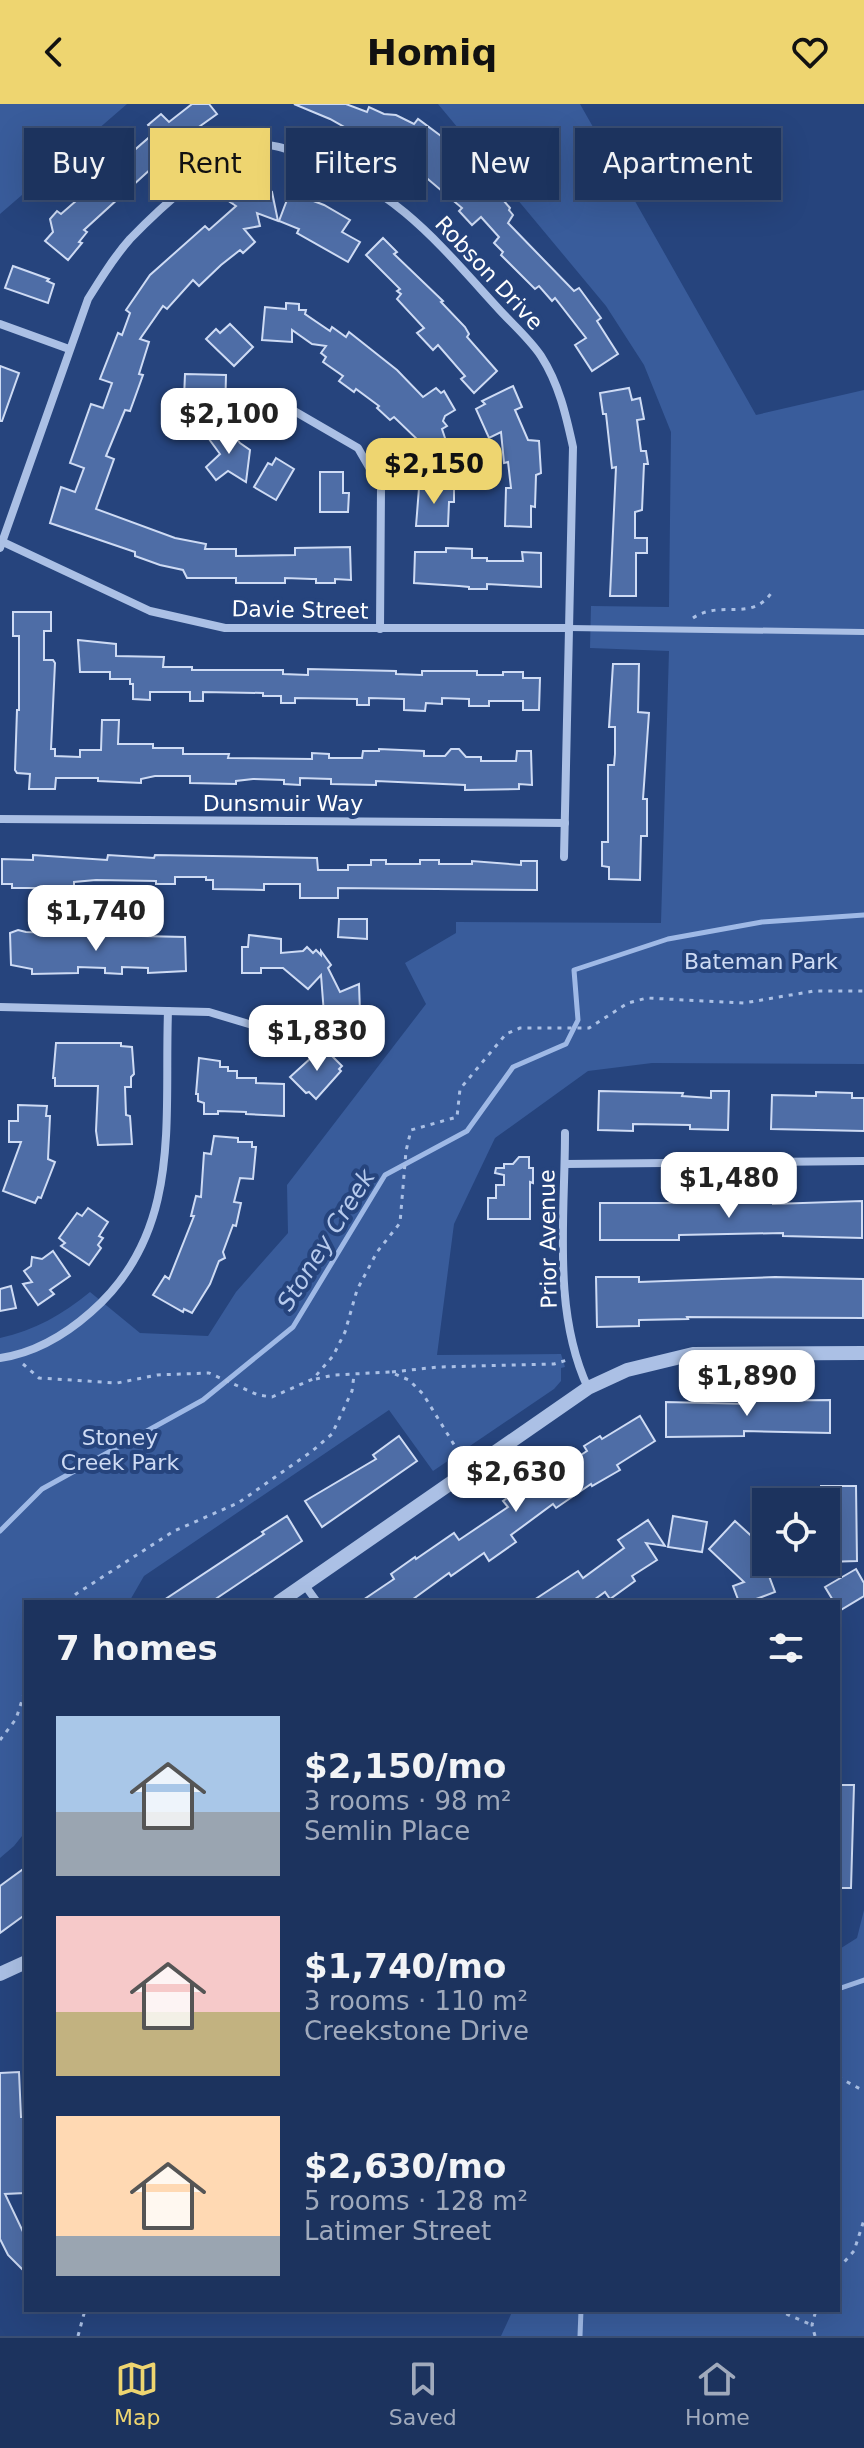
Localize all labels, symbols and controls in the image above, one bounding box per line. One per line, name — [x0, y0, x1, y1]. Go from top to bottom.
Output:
icon: back — [32, 30, 76, 74]
icon: heart — [788, 30, 832, 74]
text: Homiq — [367, 32, 497, 73]
chip: Buy — [24, 128, 134, 200]
chip: Rent — [150, 128, 270, 200]
chip: Filters — [286, 128, 426, 200]
chip: New — [442, 128, 559, 200]
chip: Apartment — [575, 128, 781, 200]
street label: Robson Drive — [430, 211, 548, 335]
pin: $2,100 — [164, 388, 294, 456]
text: $2,100 — [179, 399, 279, 429]
pin: $2,150 — [369, 438, 499, 506]
text: $2,150 — [384, 449, 484, 479]
street label: Davie Street — [231, 596, 369, 624]
street label: Dunsmuir Way — [203, 791, 363, 816]
pin: $1,740 — [31, 885, 161, 953]
text: $1,740 — [46, 896, 146, 926]
park label: Bateman Park — [684, 949, 838, 974]
pin: $1,830 — [252, 1005, 382, 1073]
text: $1,830 — [267, 1016, 367, 1046]
pin: $1,480 — [664, 1152, 794, 1220]
water label: Stoney Creek — [271, 1163, 381, 1316]
text: $1,480 — [679, 1163, 779, 1193]
street label: Prior Avenue — [534, 1169, 562, 1309]
pin: $1,890 — [682, 1350, 812, 1418]
text: $1,890 — [697, 1361, 797, 1391]
park label: Stoney Creek Park — [61, 1425, 179, 1475]
pin: $2,630 — [451, 1446, 581, 1514]
text: $2,630 — [466, 1457, 566, 1487]
map controls — [752, 1488, 840, 1576]
button: locate — [752, 1488, 840, 1576]
icon: filters — [764, 1626, 808, 1670]
text: 7 homes — [56, 1628, 218, 1668]
text: $2,150/mo — [304, 1746, 506, 1786]
icon: home — [120, 1748, 216, 1844]
text: 3 rooms · 98 m² — [304, 1786, 512, 1816]
text: Semlin Place — [304, 1816, 470, 1846]
text: $1,740/mo — [304, 1946, 506, 1986]
icon: home — [120, 1948, 216, 2044]
text: 3 rooms · 110 m² — [304, 1986, 528, 2016]
text: Creekstone Drive — [304, 2016, 529, 2046]
text: $2,630/mo — [304, 2146, 506, 2186]
icon: home — [120, 2148, 216, 2244]
text: 5 rooms · 128 m² — [304, 2186, 528, 2216]
text: Latimer Street — [304, 2216, 491, 2246]
tab: Map — [114, 2357, 161, 2430]
tab: Saved — [389, 2357, 457, 2430]
tab: Home — [685, 2357, 750, 2430]

